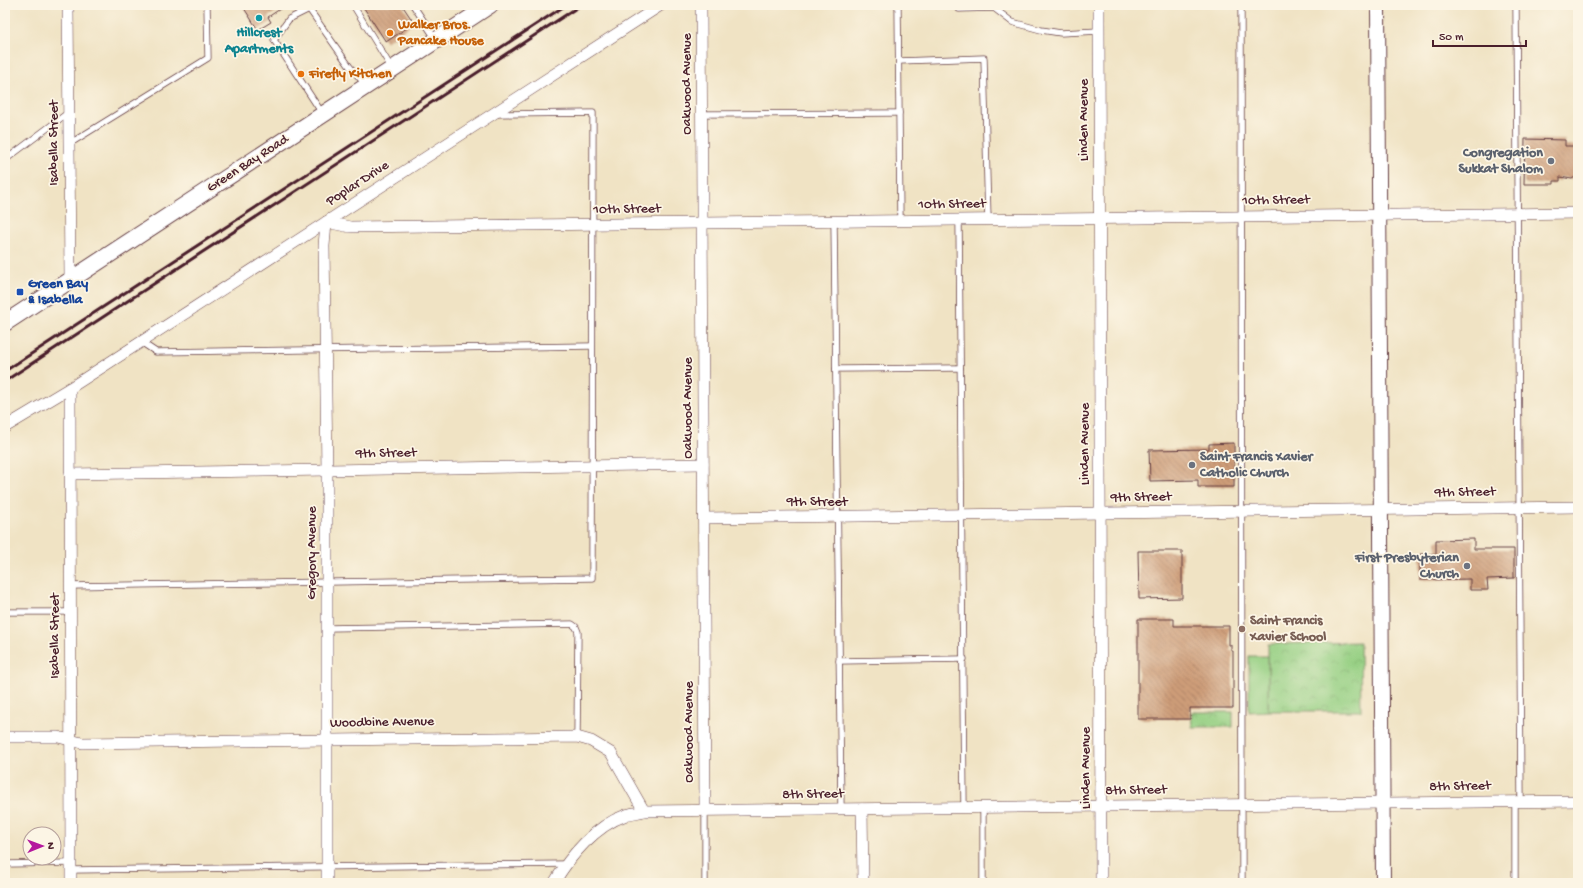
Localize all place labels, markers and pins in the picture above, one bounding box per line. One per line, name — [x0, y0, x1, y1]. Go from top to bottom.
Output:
marker: Hillcrest Apartments — [254, 13, 264, 23]
place label: Walker Bros. Pancake House — [397, 17, 484, 50]
place label: Hillcrest Apartments — [224, 25, 294, 58]
marker: Walker Bros. Pancake House — [385, 28, 395, 38]
place label: Firefly Kitchen — [308, 66, 392, 83]
marker: Firefly Kitchen — [296, 69, 306, 79]
place label: Congregation Sukkat Shalom — [1459, 145, 1543, 178]
marker: Congregation Sukkat Shalom — [1546, 156, 1556, 166]
place label: Green Bay & Isabella — [28, 276, 88, 309]
marker: Green Bay & Isabella — [15, 287, 25, 297]
place label: Saint Francis Xavier Catholic Church — [1199, 449, 1314, 482]
marker: Saint Francis Xavier Catholic Church — [1187, 460, 1197, 470]
place label: First Presbyterian Church — [1354, 550, 1459, 583]
marker: First Presbyterian Church — [1462, 561, 1472, 571]
place label: Saint Francis Xavier School — [1249, 613, 1326, 646]
marker: Saint Francis Xavier School — [1237, 624, 1247, 634]

